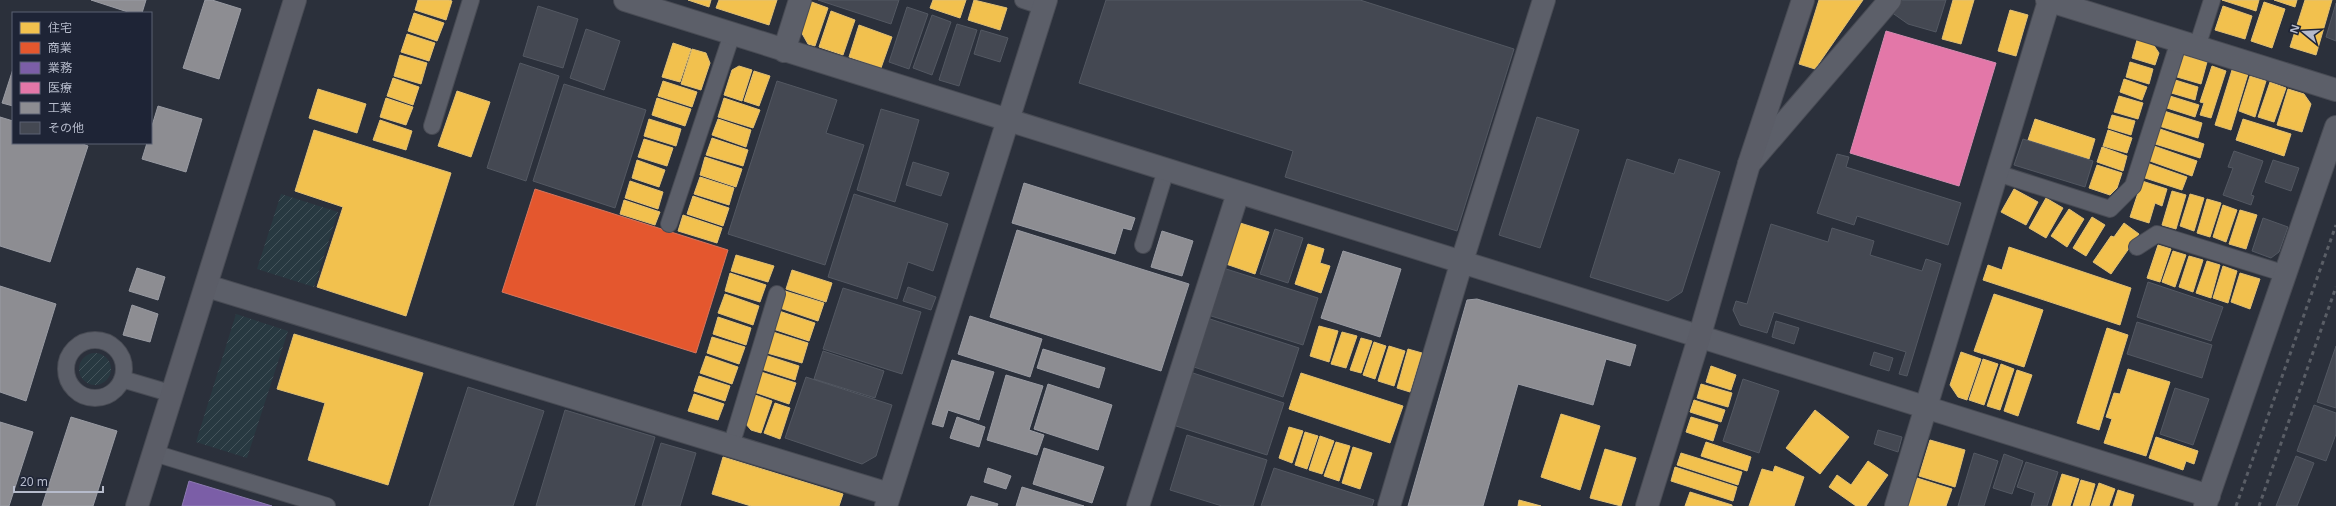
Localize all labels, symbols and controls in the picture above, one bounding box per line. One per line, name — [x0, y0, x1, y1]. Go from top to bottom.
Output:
legend — [12, 12, 152, 144]
north arrow — [2284, 12, 2324, 52]
text: 住宅 — [48, 19, 72, 36]
text: N — [2285, 22, 2303, 35]
text: 商業 — [48, 39, 72, 56]
text: 業務 — [48, 59, 72, 76]
text: 医療 — [48, 79, 72, 96]
text: 工業 — [48, 99, 72, 116]
text: その他 — [48, 119, 84, 136]
scale bar — [14, 468, 103, 494]
text: 20 m — [20, 473, 48, 490]

